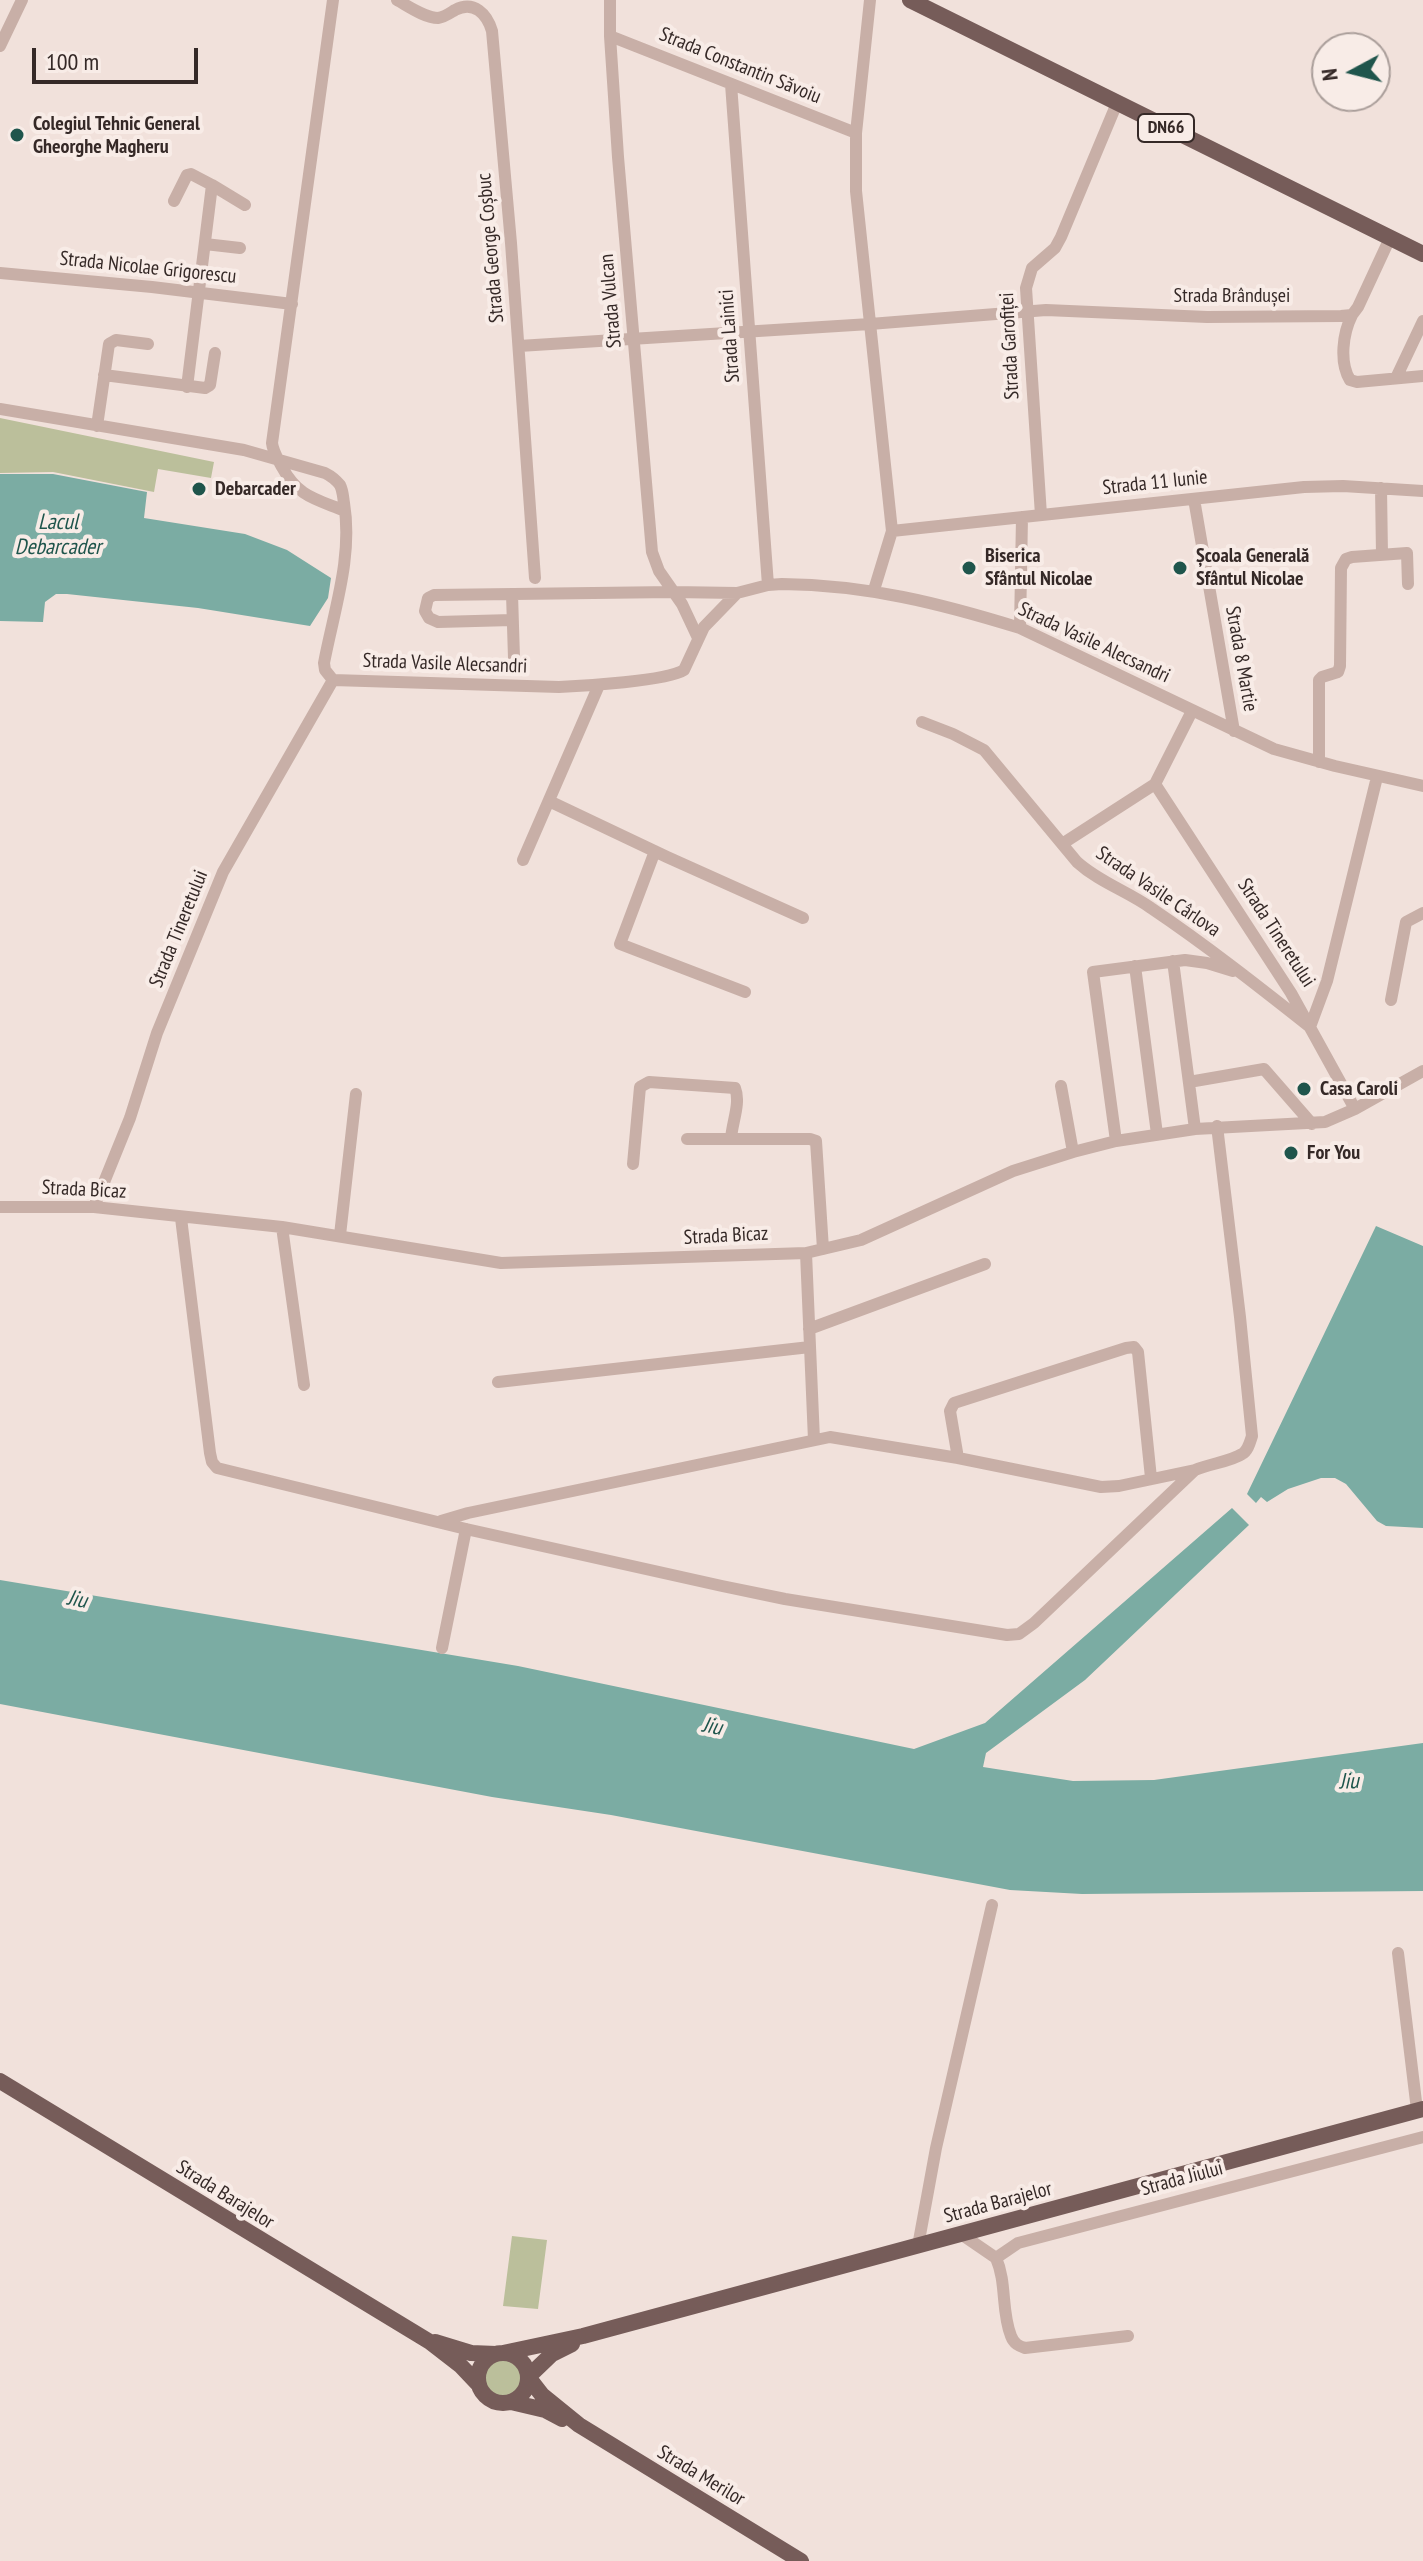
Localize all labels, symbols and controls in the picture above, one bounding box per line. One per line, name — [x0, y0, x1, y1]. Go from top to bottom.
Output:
street label: Strada Constantin Săvoiu — [656, 23, 824, 109]
scale bar — [36, 32, 202, 82]
north arrow — [1311, 32, 1391, 112]
text: 100 m — [46, 46, 99, 77]
text: N — [1315, 67, 1344, 82]
place label: Colegiul Tehnic General Gheorghe Magheru — [33, 112, 200, 159]
road number: DN66 — [1138, 114, 1194, 142]
marker: Colegiul Tehnic General Gheorghe Magheru — [8, 126, 26, 144]
street label: Strada George Coșbuc — [473, 172, 509, 324]
street label: Strada Nicolae Grigorescu — [59, 247, 237, 289]
street label: Strada Vulcan — [595, 253, 627, 349]
street label: Strada Brândușei — [1174, 284, 1290, 308]
street label: Strada Lainici — [715, 289, 745, 383]
street label: Strada Garofiței — [995, 292, 1025, 400]
street label: Strada 11 Iunie — [1101, 466, 1209, 500]
place label: Debarcader — [215, 477, 296, 501]
marker: Debarcader — [190, 480, 208, 498]
water label: Lacul Debarcader — [15, 510, 101, 562]
place label: Biserica Sfântul Nicolae — [985, 544, 1093, 591]
place label: Școala Generală Sfântul Nicolae — [1196, 544, 1309, 591]
marker: Biserica Sfântul Nicolae — [960, 559, 978, 577]
marker: Școala Generală Sfântul Nicolae — [1171, 559, 1189, 577]
street label: Strada Vasile Alecsandri — [1014, 597, 1174, 689]
street label: Strada 8 Martie — [1220, 604, 1262, 714]
street label: Strada Vasile Alecsandri — [362, 649, 528, 679]
street label: Strada Vasile Cârlova — [1091, 842, 1225, 942]
street label: Strada Tineretului — [145, 867, 213, 991]
street label: Strada Tineretului — [1232, 874, 1320, 992]
place label: Casa Caroli — [1320, 1077, 1398, 1101]
marker: Casa Caroli — [1295, 1080, 1313, 1098]
place label: For You — [1307, 1141, 1360, 1165]
marker: For You — [1282, 1144, 1300, 1162]
street label: Strada Bicaz — [41, 1176, 127, 1204]
street label: Strada Bicaz — [683, 1222, 769, 1250]
water label: Jiu — [65, 1585, 89, 1615]
water label: Jiu — [700, 1712, 724, 1742]
water label: Jiu — [1339, 1769, 1359, 1795]
street label: Strada Barajelor — [172, 2155, 278, 2235]
street label: Strada Jiului — [1138, 2157, 1226, 2201]
street label: Strada Barajelor — [941, 2177, 1055, 2229]
street label: Strada Merilor — [653, 2440, 749, 2512]

